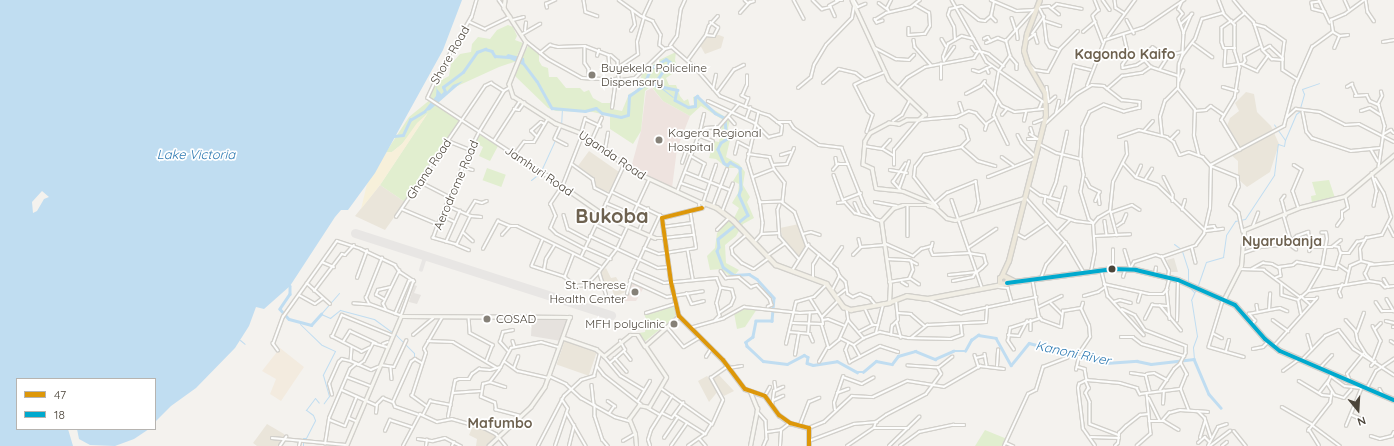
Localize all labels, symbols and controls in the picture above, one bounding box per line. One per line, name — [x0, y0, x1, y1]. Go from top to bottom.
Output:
street label: Shore Road — [428, 23, 472, 87]
district label: Kagondo Kaifo — [1075, 46, 1175, 62]
place label: Buyekela Policeline Dispensary — [601, 61, 707, 89]
marker: Buyekela Policeline Dispensary — [586, 69, 598, 81]
place label: Kagera Regional Hospital — [668, 126, 761, 154]
street label: Uganda Road — [576, 127, 648, 183]
marker: Kagera Regional Hospital — [653, 134, 665, 146]
street label: Ghana Road — [404, 136, 454, 202]
street label: Aerodrome Road — [431, 138, 481, 232]
street label: Jamhuri Road — [502, 143, 576, 199]
water label: Lake Victoria — [157, 146, 235, 162]
district label: Bukoba — [575, 203, 649, 227]
district label: Nyarubanja — [1242, 233, 1322, 249]
unlabelled marker — [1107, 264, 1117, 274]
place label: St. Therese Health Center — [549, 278, 626, 306]
marker: St. Therese Health Center — [629, 286, 641, 298]
place label: COSAD — [496, 312, 536, 326]
marker: COSAD — [481, 313, 493, 325]
place label: MFH polyclinic — [585, 317, 665, 331]
marker: MFH polyclinic — [668, 318, 680, 330]
water label: Kanoni River — [1034, 337, 1112, 369]
legend — [16, 378, 156, 430]
text: 47 — [54, 387, 66, 402]
north arrow — [1338, 390, 1378, 430]
text: 18 — [54, 407, 65, 422]
text: N — [1356, 414, 1368, 429]
district label: Mafumbo — [467, 415, 533, 431]

